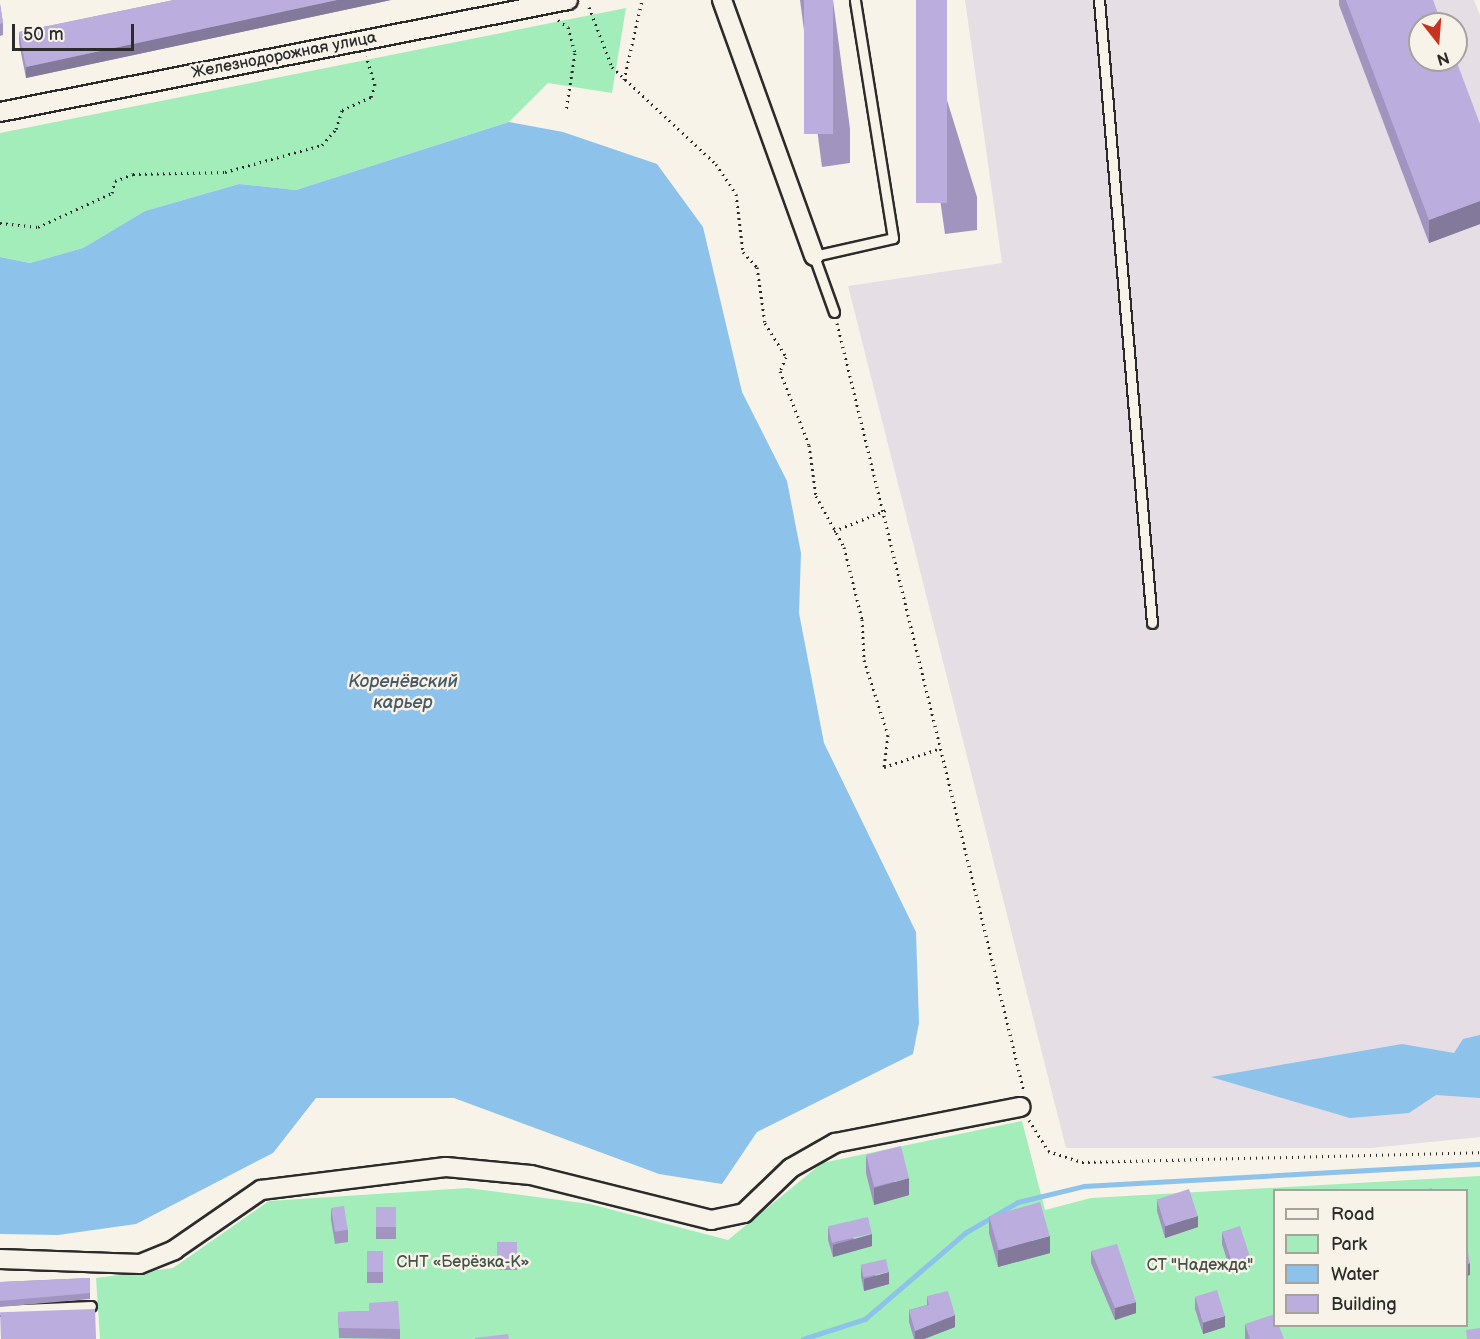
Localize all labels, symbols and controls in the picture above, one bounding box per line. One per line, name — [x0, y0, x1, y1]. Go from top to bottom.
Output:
scale bar — [15, 12, 136, 50]
north arrow — [1408, 12, 1468, 72]
text: 50 m — [23, 24, 64, 45]
street label: Железнодорожная улица — [190, 29, 378, 83]
text: N — [1434, 47, 1451, 69]
water label: Коренёвский карьер — [348, 672, 458, 714]
legend — [1273, 1189, 1468, 1327]
text: Road — [1331, 1204, 1375, 1225]
text: Park — [1331, 1234, 1367, 1255]
park label: СНТ «Берёзка-К» — [396, 1253, 530, 1273]
park label: СТ "Надежда" — [1147, 1256, 1253, 1276]
text: Water — [1331, 1264, 1379, 1285]
text: Building — [1331, 1294, 1397, 1315]

